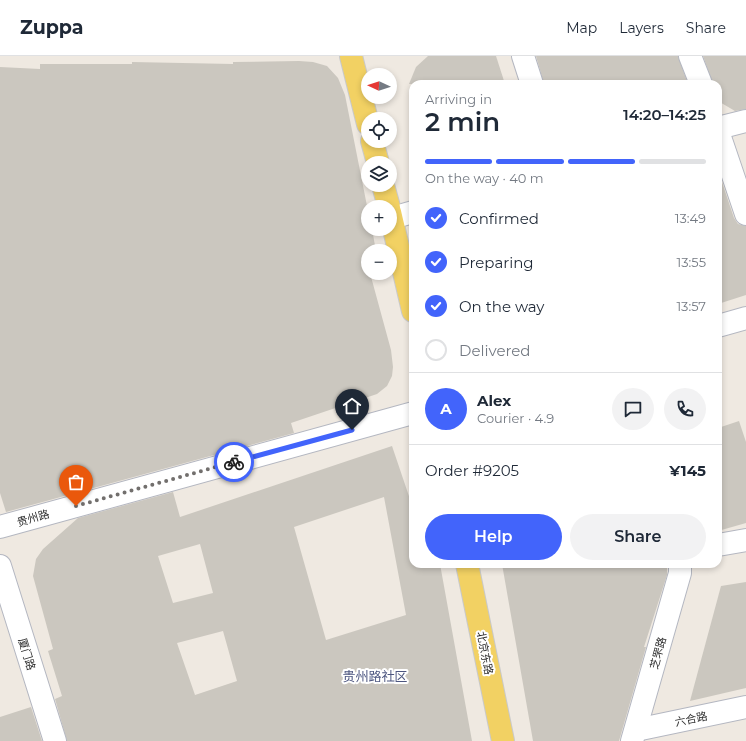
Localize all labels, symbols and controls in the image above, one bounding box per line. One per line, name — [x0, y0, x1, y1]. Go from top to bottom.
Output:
text: Zuppa — [20, 16, 84, 39]
text: Map — [566, 19, 597, 37]
text: Layers — [619, 19, 664, 37]
text: Share — [686, 19, 726, 37]
north arrow — [361, 68, 397, 104]
map controls — [361, 68, 397, 280]
text: Arriving in — [425, 91, 492, 107]
text: 14:20–14:25 — [623, 105, 706, 124]
text: 2 min — [425, 106, 500, 138]
button: locate — [361, 112, 397, 148]
button: layers — [361, 156, 397, 192]
text: On the way · 40 m — [425, 170, 544, 186]
button: + — [361, 200, 397, 236]
icon: check — [425, 207, 447, 229]
text: Confirmed — [459, 209, 539, 228]
text: 13:49 — [675, 210, 706, 226]
button: − — [361, 244, 397, 280]
icon: check — [425, 251, 447, 273]
text: Preparing — [459, 253, 534, 272]
text: 13:55 — [677, 254, 706, 270]
icon: check — [425, 295, 447, 317]
text: On the way — [459, 297, 544, 316]
text: 13:57 — [676, 298, 706, 314]
text: Delivered — [459, 341, 531, 360]
button: chat — [612, 388, 654, 430]
button: phone — [664, 388, 706, 430]
pin — [335, 389, 369, 430]
text: Alex — [477, 391, 511, 410]
icon: home — [341, 395, 363, 417]
text: A — [440, 399, 452, 418]
text: Courier · 4.9 — [477, 410, 554, 426]
courier — [214, 442, 254, 482]
icon: bike — [223, 451, 245, 473]
text: Order #9205 — [425, 461, 519, 480]
text: ¥145 — [669, 461, 706, 480]
pin — [59, 465, 93, 506]
icon: bag — [65, 471, 87, 493]
street label: 贵州路 — [15, 507, 51, 529]
button: Help — [425, 514, 562, 560]
button: Share — [570, 514, 706, 560]
street label: 北京东路 — [474, 630, 496, 676]
street label: 芝罘路 — [647, 635, 669, 671]
street label: 厦门路 — [15, 636, 39, 672]
district label: 贵州路社区 — [342, 668, 408, 684]
street label: 六合路 — [673, 709, 709, 729]

